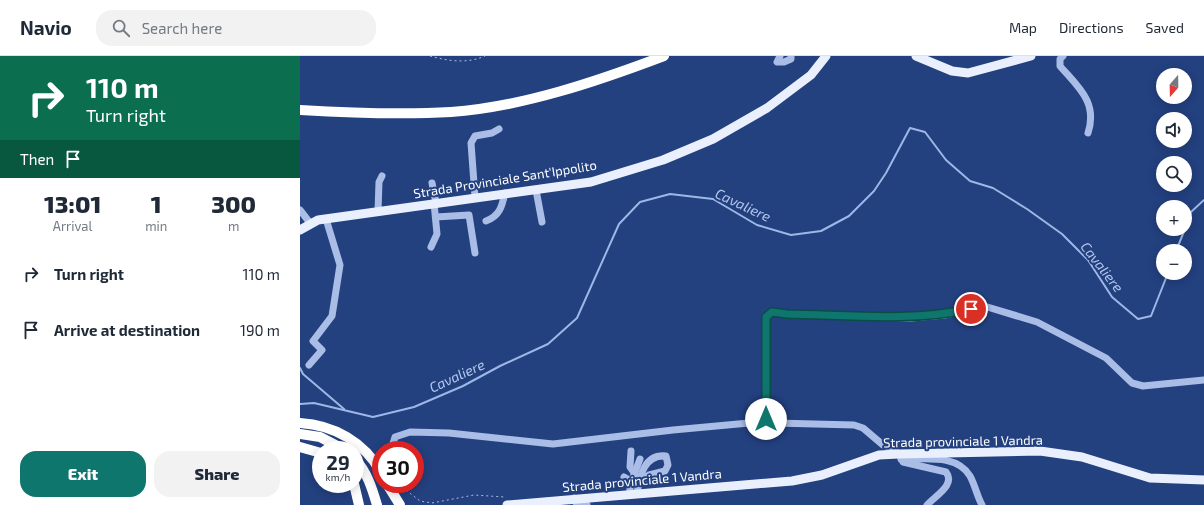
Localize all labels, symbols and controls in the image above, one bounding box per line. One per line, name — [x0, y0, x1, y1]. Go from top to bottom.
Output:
search box — [96, 10, 376, 46]
text: Navio — [20, 16, 72, 39]
icon: search — [110, 17, 132, 39]
text: Search here — [142, 19, 222, 37]
text: Map — [1009, 19, 1037, 36]
text: Directions — [1059, 19, 1124, 36]
text: Saved — [1146, 19, 1184, 36]
north arrow — [1156, 68, 1192, 104]
map controls — [1156, 68, 1192, 280]
text: 110 m — [86, 70, 159, 104]
icon: right — [20, 72, 72, 124]
text: Turn right — [86, 104, 166, 126]
button: sound — [1156, 112, 1192, 148]
icon: arrive — [62, 148, 84, 170]
text: Then — [20, 150, 54, 168]
button: search — [1156, 156, 1192, 192]
street label: Strada Provinciale Sant'Ippolito — [412, 157, 598, 201]
water label: Cavaliere — [713, 184, 774, 225]
text: 13:01 — [44, 189, 101, 218]
text: 1 — [151, 189, 162, 218]
text: 300 — [211, 189, 256, 218]
button: + — [1156, 200, 1192, 236]
text: Arrival — [53, 218, 92, 234]
text: min — [145, 218, 167, 234]
text: m — [228, 218, 239, 234]
water label: Cavaliere — [1077, 238, 1128, 296]
button: − — [1156, 244, 1192, 280]
icon: right — [20, 263, 42, 285]
text: Turn right — [54, 265, 124, 283]
text: 110 m — [243, 265, 280, 283]
pin — [954, 292, 988, 326]
icon: arrive — [960, 298, 982, 320]
icon: arrive — [20, 319, 42, 341]
text: Arrive at destination — [54, 321, 200, 339]
text: 190 m — [240, 321, 280, 339]
water label: Cavaliere — [426, 355, 488, 396]
position arrow — [745, 398, 787, 440]
street label: Strada provinciale 1 Vandra — [883, 432, 1043, 450]
speed limit sign: 30 — [372, 441, 424, 493]
text: 29 — [326, 450, 350, 474]
button: Exit — [20, 451, 146, 497]
button: Share — [154, 451, 280, 497]
street label: Strada provinciale 1 Vandra — [562, 465, 722, 495]
text: km/h — [326, 471, 350, 483]

